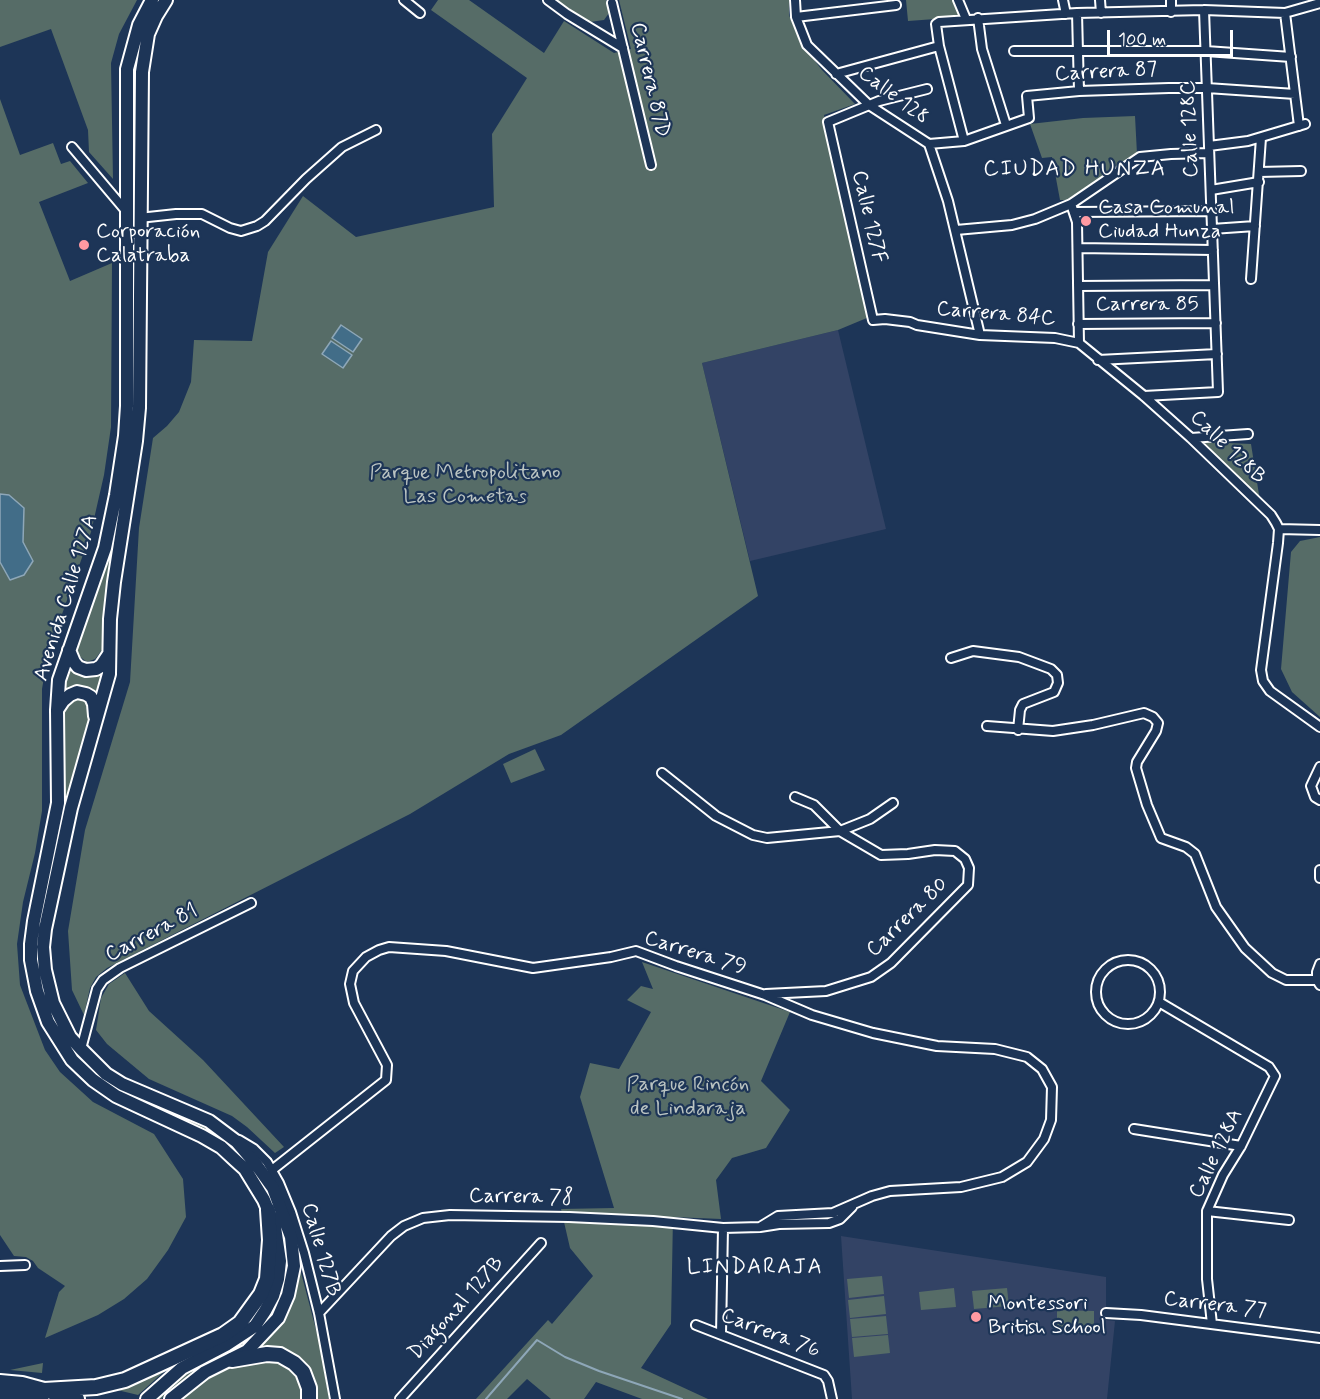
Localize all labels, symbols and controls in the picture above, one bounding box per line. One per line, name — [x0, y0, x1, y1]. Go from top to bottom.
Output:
scale bar — [1110, 18, 1236, 56]
street label: Carrera 87D — [624, 20, 674, 140]
text: 100 m — [1118, 28, 1166, 52]
street label: Carrera 87 — [1054, 58, 1158, 88]
street label: Calle 128 — [852, 61, 934, 131]
street label: Calle 128C — [1177, 80, 1205, 178]
district label: CIUDAD HUNZA — [984, 157, 1166, 183]
street label: Calle 127F — [845, 168, 891, 266]
place label: Casa Comunal Ciudad Hunza — [1098, 196, 1234, 246]
marker: Casa Comunal Ciudad Hunza — [1079, 214, 1093, 228]
place label: Corporación Calatraba — [96, 220, 200, 270]
marker: Corporación Calatraba — [77, 238, 91, 252]
street label: Carrera 85 — [1095, 293, 1199, 319]
street label: Carrera 84C — [935, 297, 1057, 333]
street label: Calle 128B — [1184, 406, 1270, 490]
park label: Parque Metropolitano Las Cometas — [369, 461, 561, 511]
street label: Avenida Calle 127A — [30, 512, 104, 684]
street label: Carrera 80 — [862, 873, 954, 963]
street label: Carrera 81 — [101, 899, 203, 969]
street label: Carrera 79 — [641, 927, 749, 981]
park label: Parque Rincón de Lindaraja — [627, 1073, 749, 1123]
street label: Calle 128A — [1185, 1105, 1249, 1203]
street label: Carrera 78 — [469, 1184, 573, 1212]
street label: Calle 127B — [295, 1200, 345, 1300]
street label: Diagonal 127B — [404, 1252, 510, 1366]
district label: LINDARAJA — [687, 1255, 823, 1281]
street label: Carrera 77 — [1162, 1287, 1268, 1325]
place label: Montessori British School — [988, 1292, 1106, 1342]
street label: Carrera 76 — [717, 1304, 823, 1364]
marker: Montessori British School — [969, 1310, 983, 1324]

